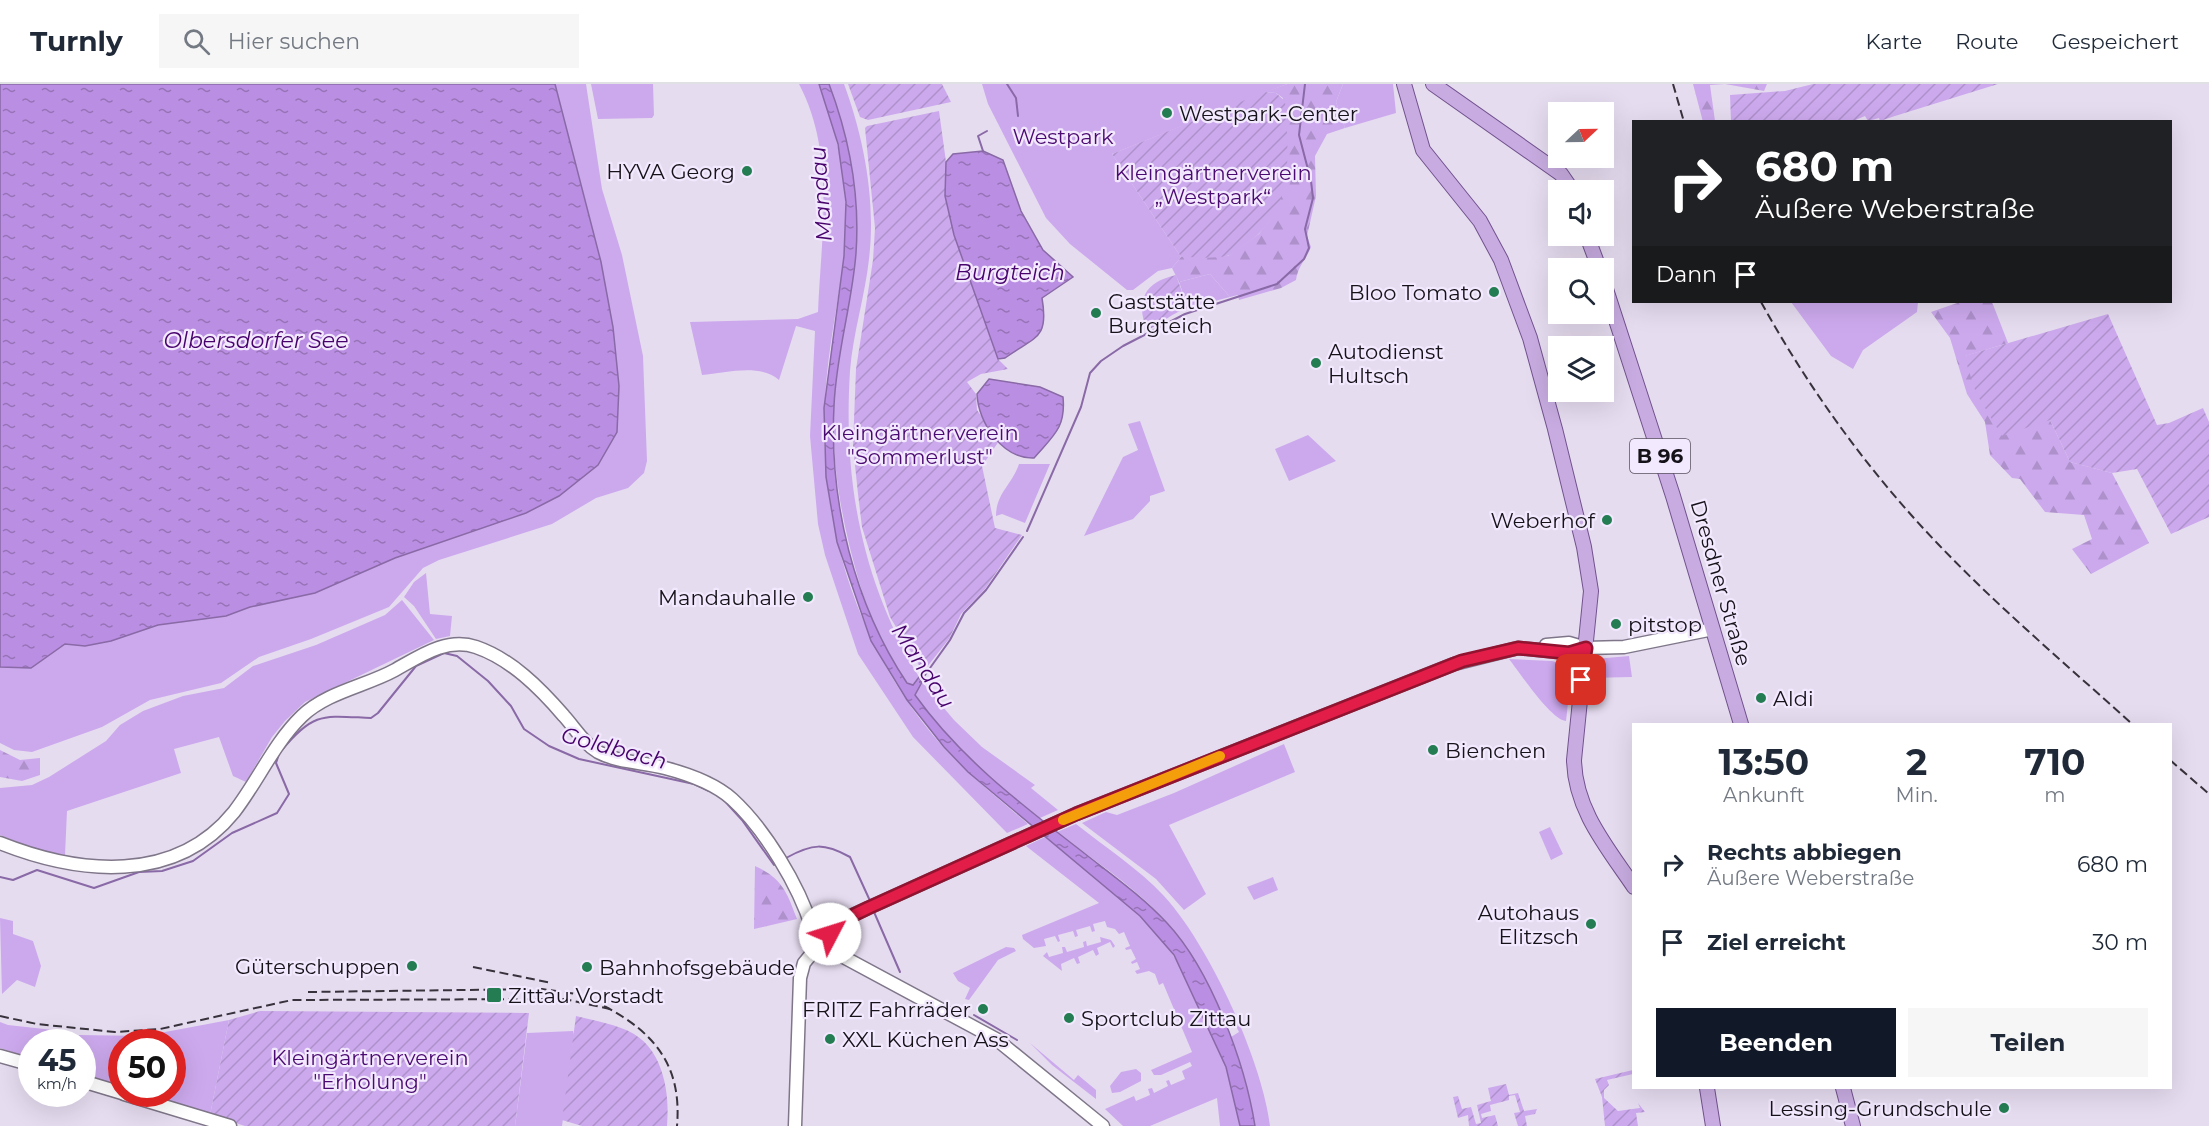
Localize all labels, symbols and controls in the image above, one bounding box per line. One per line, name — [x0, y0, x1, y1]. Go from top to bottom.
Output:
search box — [159, 14, 579, 68]
text: Turnly — [30, 24, 123, 58]
icon: search — [180, 25, 213, 58]
text: Hier suchen — [228, 28, 360, 55]
text: Karte — [1866, 29, 1922, 54]
text: Route — [1955, 29, 2018, 54]
text: Gespeichert — [2051, 29, 2179, 54]
place label: Westpark-Center — [1179, 101, 1358, 126]
north arrow — [1548, 102, 1614, 168]
map controls — [1548, 102, 1614, 402]
marker: Westpark-Center — [1160, 106, 1174, 120]
park label: Westpark — [1012, 124, 1114, 149]
text: 680 m — [1755, 140, 1894, 192]
icon: right — [1656, 144, 1734, 222]
water label: Mandau — [804, 145, 838, 243]
place label: HYVA Georg — [606, 159, 735, 184]
park label: Kleingärtnerverein „Westpark“ — [1114, 160, 1312, 209]
marker: HYVA Georg — [740, 164, 754, 178]
button: sound — [1548, 180, 1614, 246]
text: Äußere Weberstraße — [1755, 192, 2035, 225]
button: search — [1548, 258, 1614, 324]
icon: arrive — [1729, 258, 1762, 291]
water label: Burgteich — [955, 259, 1065, 286]
text: Dann — [1656, 261, 1717, 288]
place label: Bloo Tomato — [1349, 280, 1482, 305]
marker: Bloo Tomato — [1487, 285, 1501, 299]
place label: Gaststätte Burgteich — [1108, 289, 1215, 338]
marker: Gaststätte Burgteich — [1089, 306, 1103, 320]
water label: Olbersdorfer See — [164, 327, 348, 354]
button: layers — [1548, 336, 1614, 402]
place label: Autodienst Hultsch — [1328, 339, 1444, 388]
marker: Autodienst Hultsch — [1309, 356, 1323, 370]
park label: Kleingärtnerverein "Sommerlust" — [821, 420, 1019, 469]
road number: B 96 — [1630, 439, 1690, 473]
street label: Dresdner Straße — [1685, 497, 1757, 669]
place label: Weberhof — [1490, 508, 1596, 533]
marker: Weberhof — [1600, 513, 1614, 527]
place label: Mandauhalle — [658, 585, 796, 610]
marker: Mandauhalle — [801, 590, 815, 604]
place label: pitstop — [1628, 612, 1702, 637]
marker: pitstop — [1609, 617, 1623, 631]
water label: Mandau — [886, 619, 960, 713]
pin — [1555, 654, 1606, 705]
icon: arrive — [1564, 663, 1597, 696]
place label: Aldi — [1773, 686, 1814, 711]
marker: Aldi — [1754, 691, 1768, 705]
water label: Goldbach — [558, 721, 670, 775]
place label: Bienchen — [1445, 738, 1546, 763]
text: 13:50 — [1718, 740, 1809, 784]
text: 2 — [1906, 740, 1927, 784]
text: 710 — [2024, 740, 2086, 784]
marker: Bienchen — [1426, 743, 1440, 757]
text: Ankunft — [1723, 783, 1805, 807]
text: Min. — [1896, 783, 1938, 807]
text: m — [2044, 783, 2066, 807]
text: Rechts abbiegen — [1707, 839, 1902, 866]
icon: right — [1656, 848, 1689, 881]
text: 680 m — [2077, 851, 2148, 878]
text: Äußere Weberstraße — [1707, 866, 1914, 890]
place label: Autohaus Elitzsch — [1478, 900, 1579, 949]
position arrow — [798, 902, 862, 966]
marker: Autohaus Elitzsch — [1584, 917, 1598, 931]
icon: arrive — [1656, 926, 1689, 959]
text: Ziel erreicht — [1707, 929, 1846, 956]
text: 30 m — [2092, 929, 2148, 956]
place label: Güterschuppen — [235, 954, 400, 979]
place label: Bahnhofsgebäude — [599, 955, 795, 980]
marker: Güterschuppen — [405, 959, 419, 973]
marker: Bahnhofsgebäude — [580, 960, 594, 974]
place label: Zittau Vorstadt — [508, 983, 664, 1008]
marker: Zittau Vorstadt — [485, 986, 503, 1004]
place label: FRITZ Fahrräder — [802, 997, 971, 1022]
marker: FRITZ Fahrräder — [976, 1002, 990, 1016]
place label: Sportclub Zittau — [1081, 1006, 1251, 1031]
button: Beenden — [1656, 1008, 1896, 1077]
button: Teilen — [1908, 1008, 2148, 1077]
marker: Sportclub Zittau — [1062, 1011, 1076, 1025]
place label: XXL Küchen Ass — [842, 1027, 1009, 1052]
speed limit sign: 50 — [108, 1029, 186, 1107]
marker: XXL Küchen Ass — [823, 1032, 837, 1046]
text: 45 — [38, 1042, 76, 1079]
park label: Kleingärtnerverein "Erholung" — [271, 1045, 469, 1094]
text: km/h — [37, 1074, 77, 1093]
place label: Lessing-Grundschule — [1768, 1096, 1992, 1121]
marker: Lessing-Grundschule — [1997, 1101, 2011, 1115]

